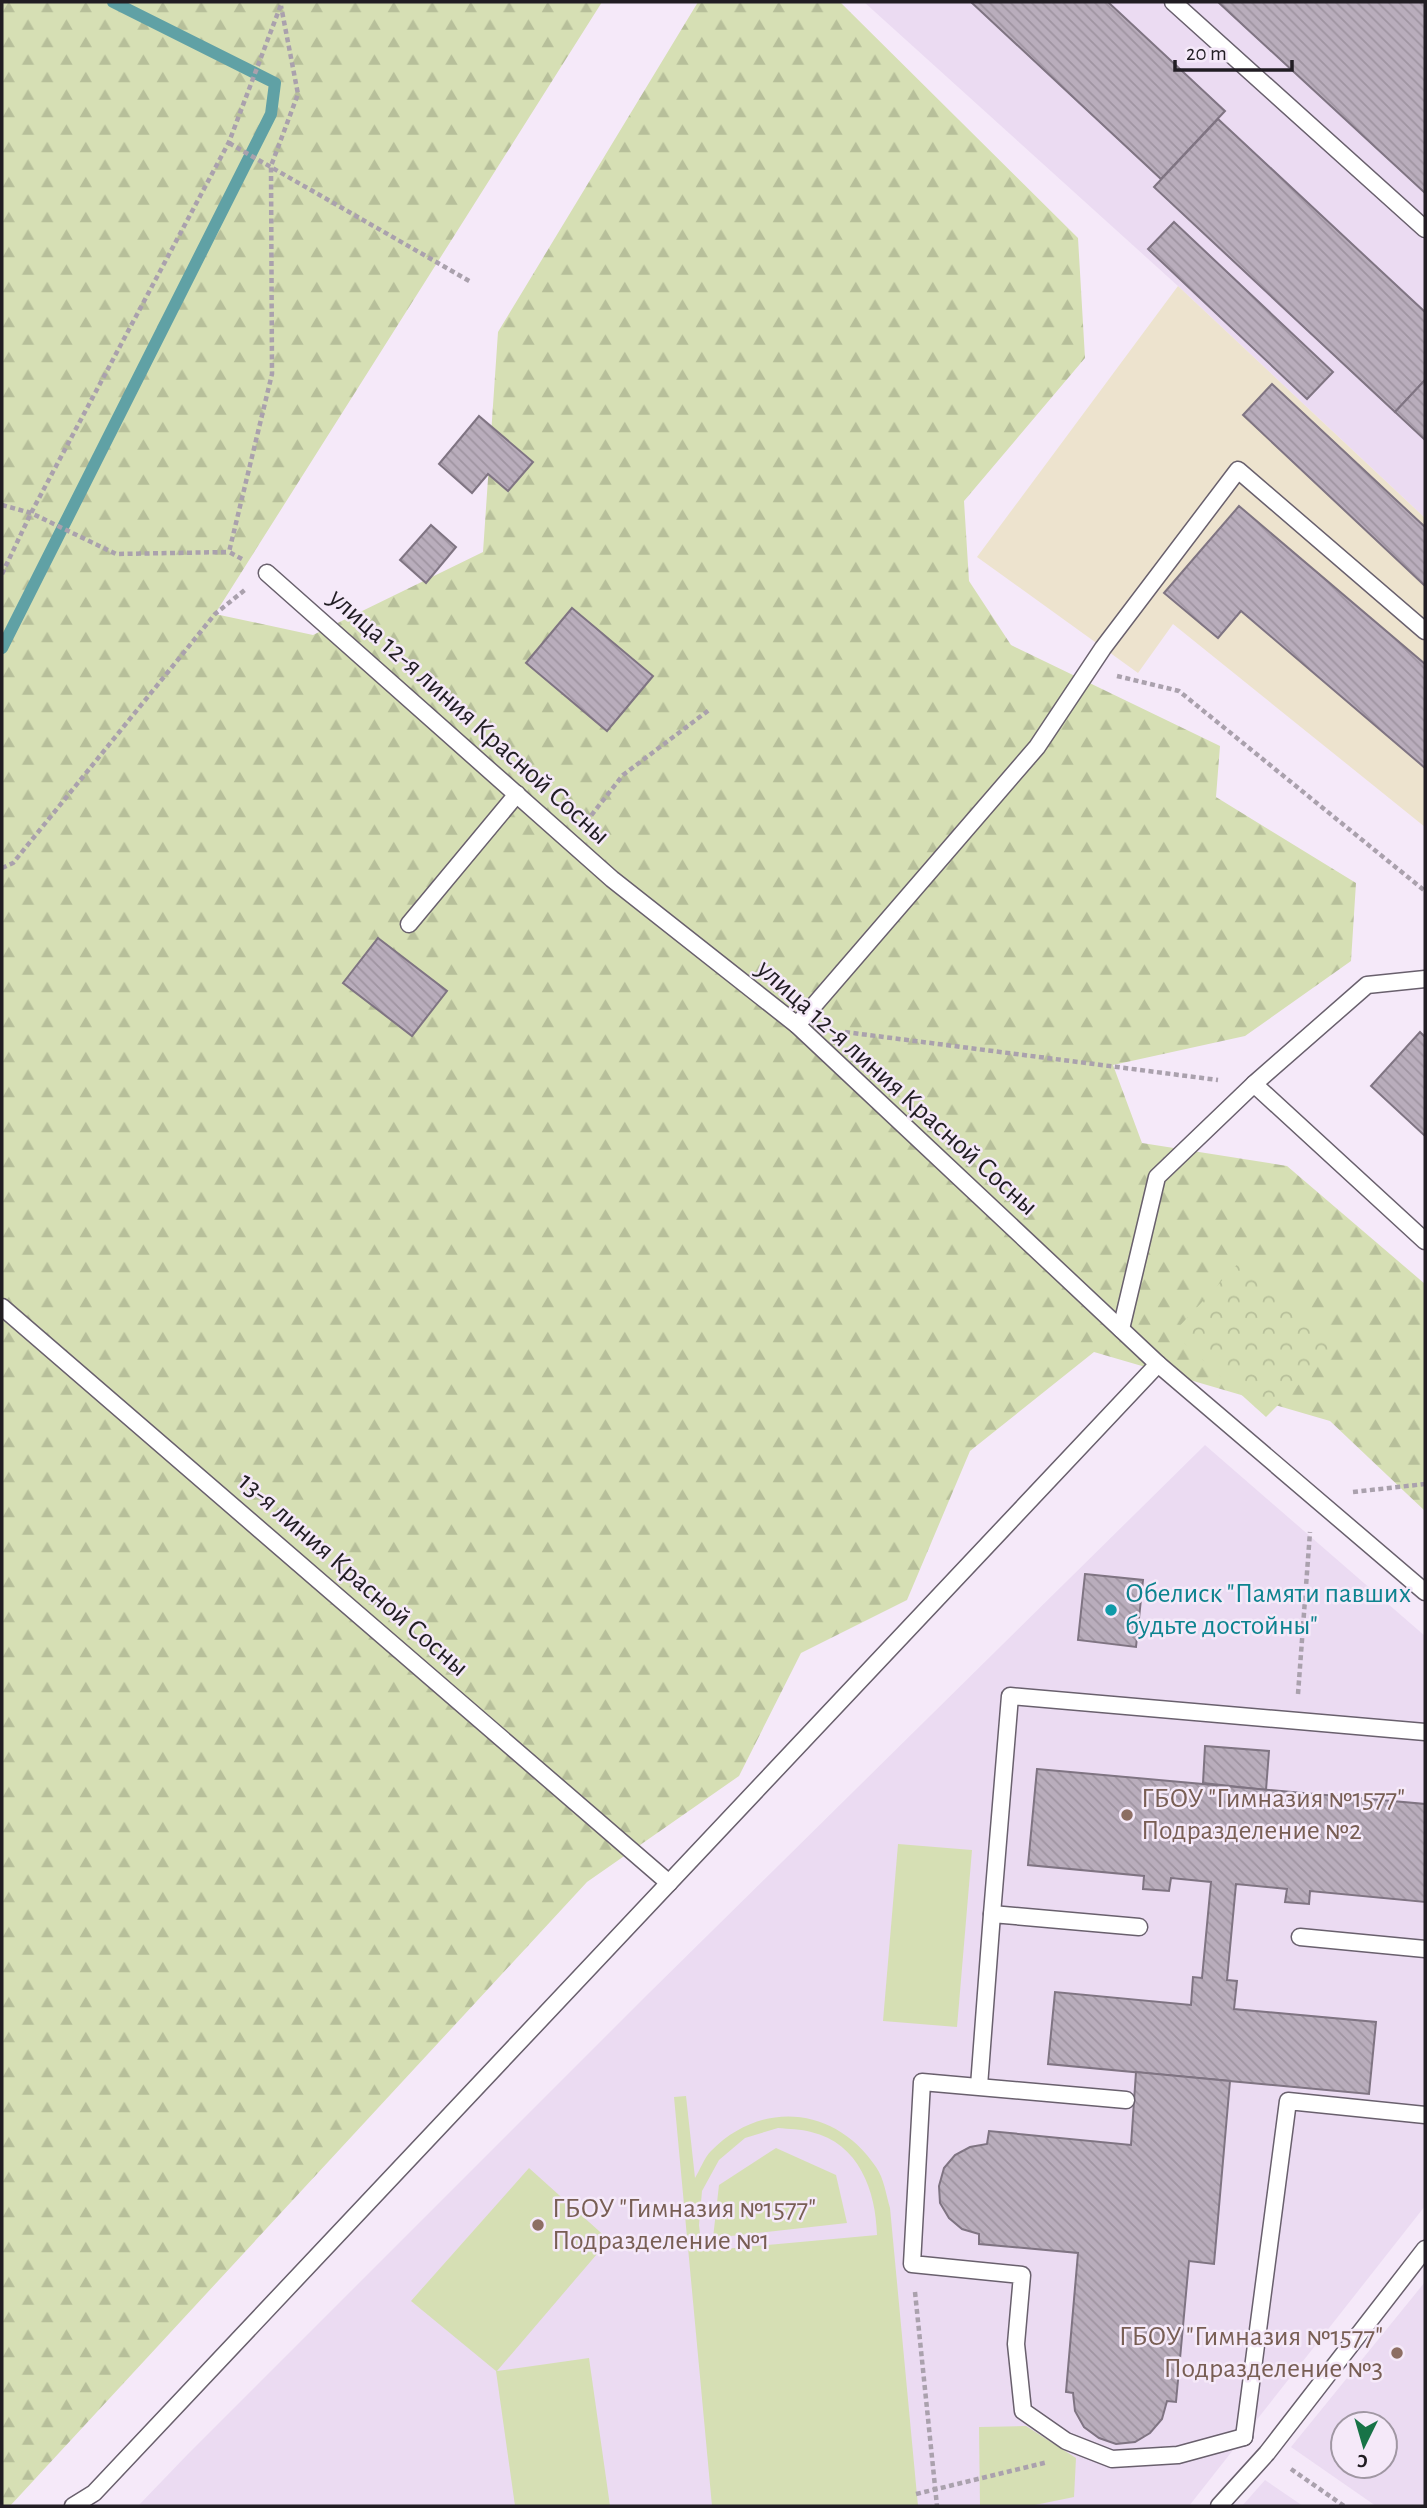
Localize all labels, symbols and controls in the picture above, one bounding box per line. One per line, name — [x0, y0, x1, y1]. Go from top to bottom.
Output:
scale bar — [1175, 28, 1292, 72]
text: 20 m — [1186, 43, 1227, 64]
street label: улица 12-я линия Красной Сосны — [322, 583, 615, 850]
street label: улица 12-я линия Красной Сосны — [750, 954, 1043, 1221]
street label: 13-я линия Красной Сосны — [233, 1468, 473, 1682]
place label: Обелиск "Памяти павших будьте достойны" — [1125, 1580, 1411, 1640]
marker: Обелиск "Памяти павших будьте достойны" — [1103, 1602, 1119, 1618]
place label: ГБОУ "Гимназия №1577" Подразделение №2 — [1141, 1785, 1405, 1845]
marker: ГБОУ "Гимназия №1577" Подразделение №2 — [1119, 1807, 1135, 1823]
place label: ГБОУ "Гимназия №1577" Подразделение №1 — [552, 2195, 816, 2255]
marker: ГБОУ "Гимназия №1577" Подразделение №1 — [530, 2217, 546, 2233]
place label: ГБОУ "Гимназия №1577" Подразделение №3 — [1119, 2323, 1383, 2383]
marker: ГБОУ "Гимназия №1577" Подразделение №3 — [1389, 2345, 1405, 2361]
north arrow — [1329, 2410, 1399, 2480]
text: С — [1357, 2451, 1369, 2470]

